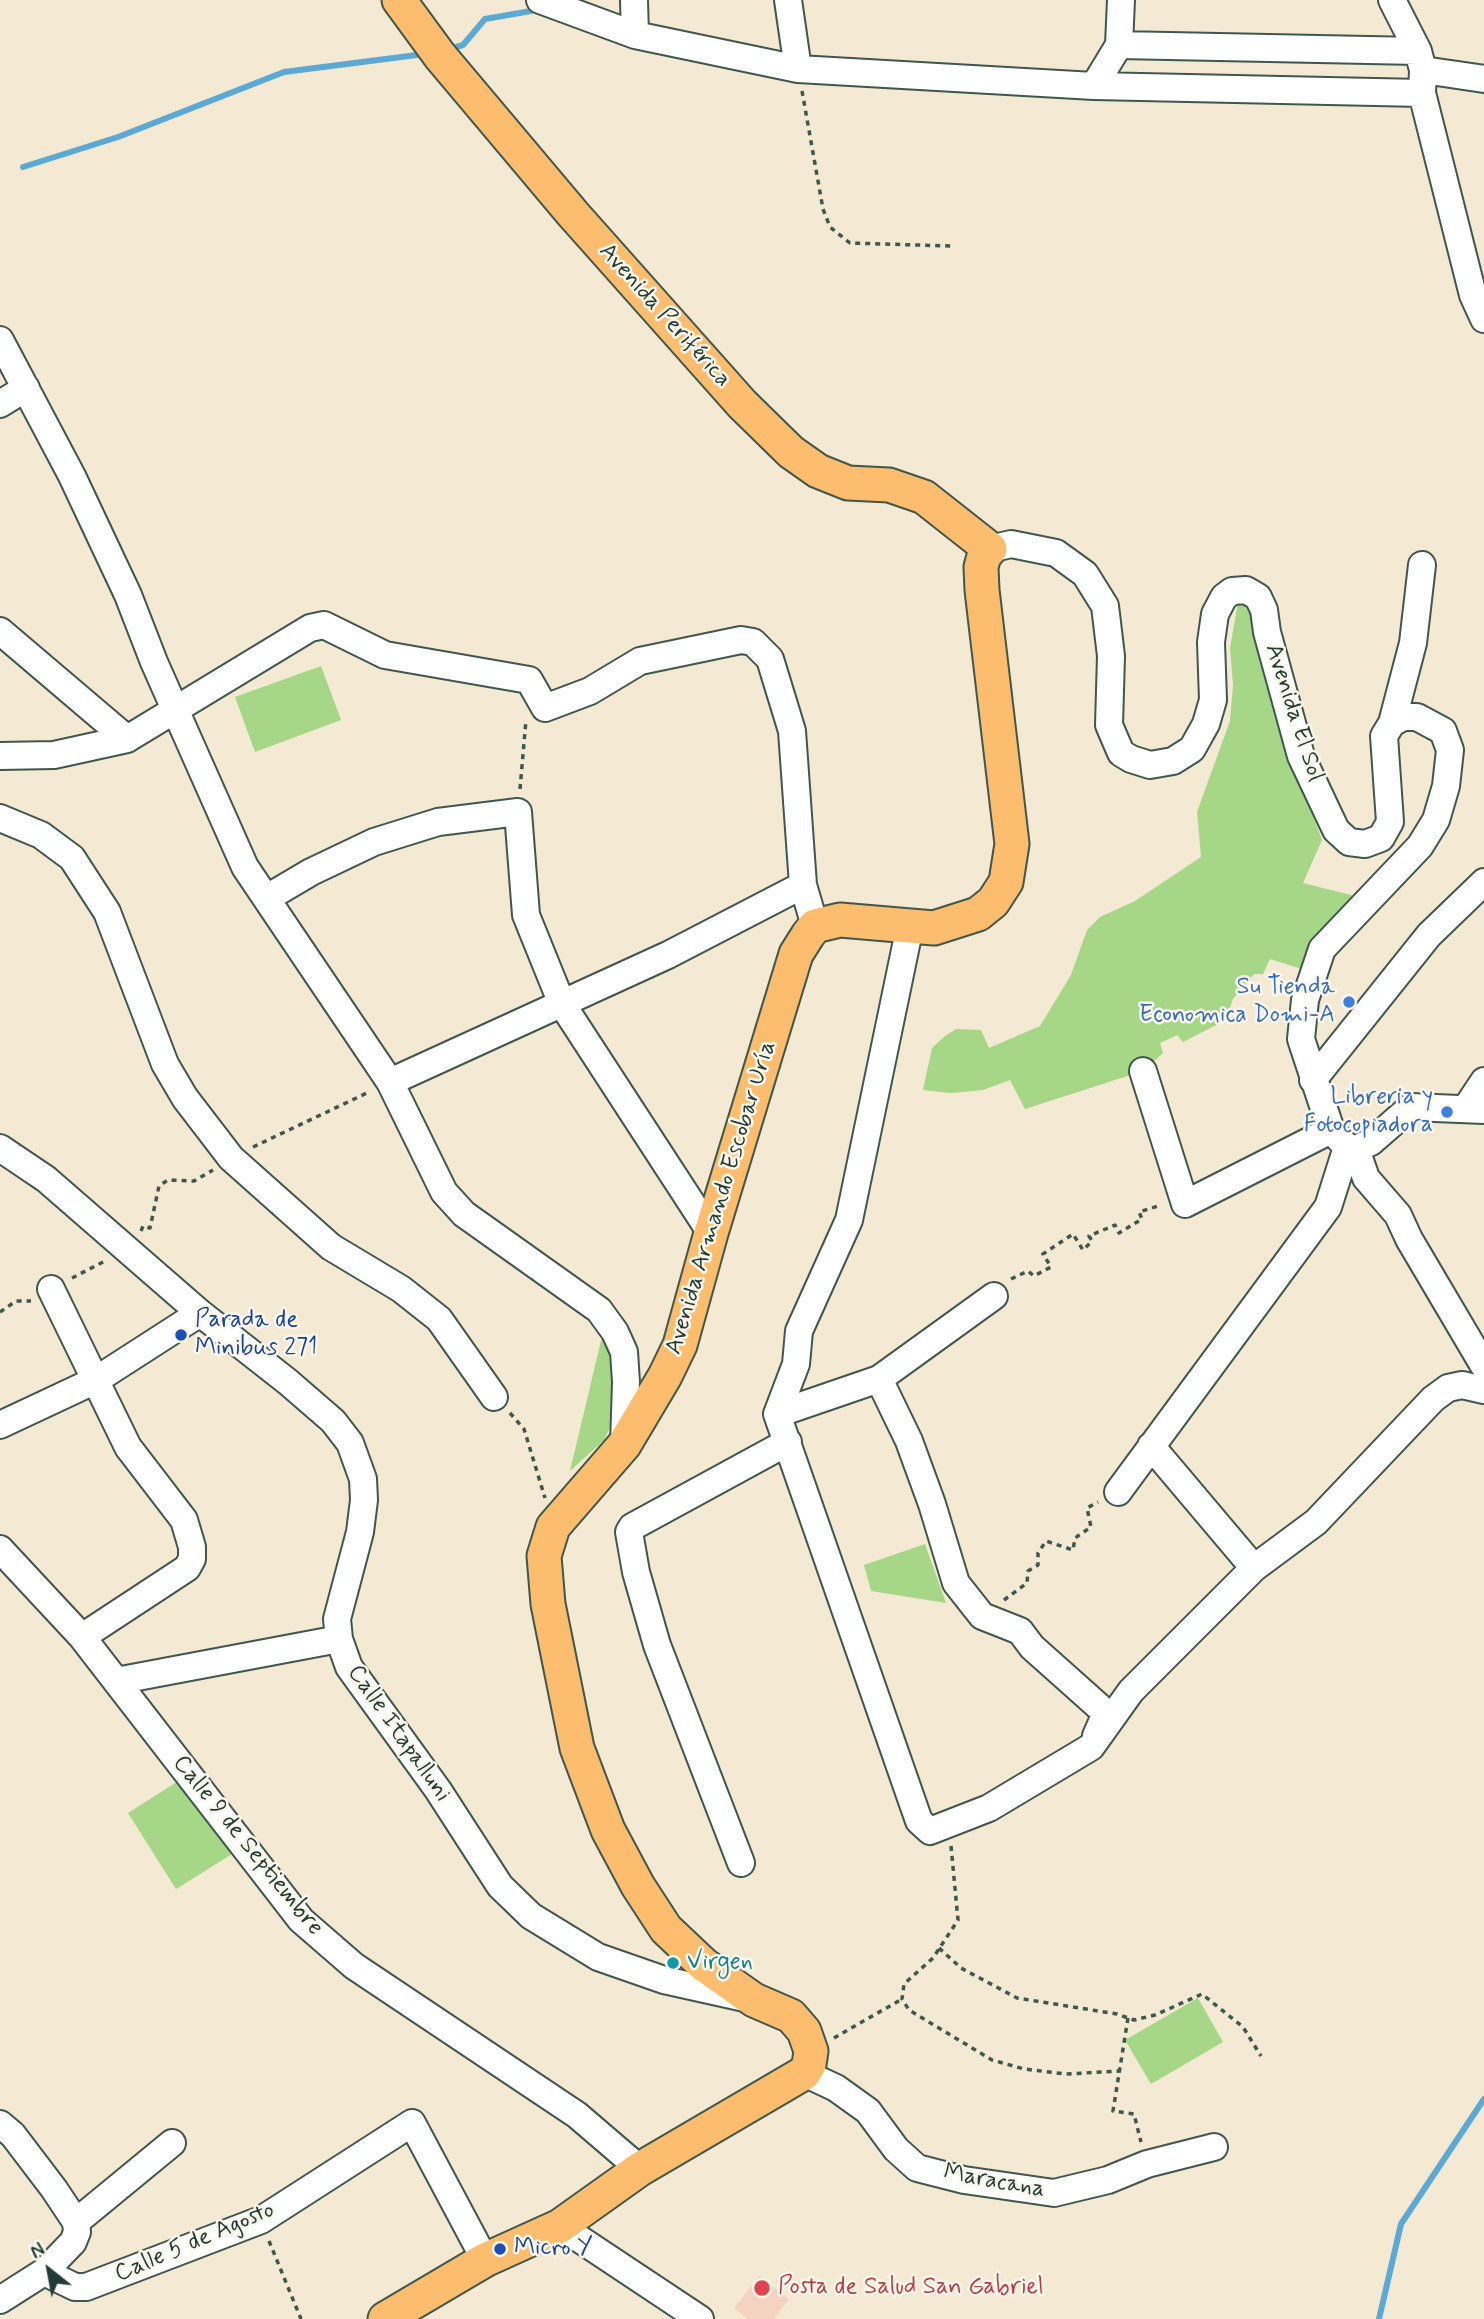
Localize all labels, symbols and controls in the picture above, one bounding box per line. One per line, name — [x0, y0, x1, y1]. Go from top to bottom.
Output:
street label: Avenida Periférica — [592, 238, 736, 394]
street label: Avenida El Sol — [1257, 641, 1329, 785]
place label: Su Tienda Economica Domi-A — [1139, 974, 1335, 1030]
marker: Su Tienda Economica Domi-A — [1341, 994, 1357, 1010]
street label: Avenida Armando Escobar Uría — [661, 1038, 783, 1358]
place label: Libreria y Fotocopiadora — [1304, 1084, 1433, 1140]
marker: Libreria y Fotocopiadora — [1439, 1104, 1455, 1120]
place label: Parada de Minibus 271 — [195, 1307, 317, 1363]
marker: Parada de Minibus 271 — [173, 1327, 189, 1343]
street label: Calle Itapalluni — [340, 1660, 456, 1808]
street label: Calle 9 de Septiembre — [165, 1750, 329, 1942]
place label: Virgen — [687, 1949, 753, 1977]
marker: Virgen — [665, 1955, 681, 1971]
street label: Maracana — [941, 2159, 1047, 2205]
street label: Calle 5 de Agosto — [111, 2196, 279, 2290]
north arrow — [14, 2235, 84, 2305]
place label: Micro Y — [514, 2235, 593, 2263]
text: N — [26, 2238, 50, 2266]
marker: Micro Y — [492, 2241, 508, 2257]
place label: Posta de Salud San Gabriel — [778, 2274, 1044, 2302]
marker: Posta de Salud San Gabriel — [752, 2278, 772, 2298]

